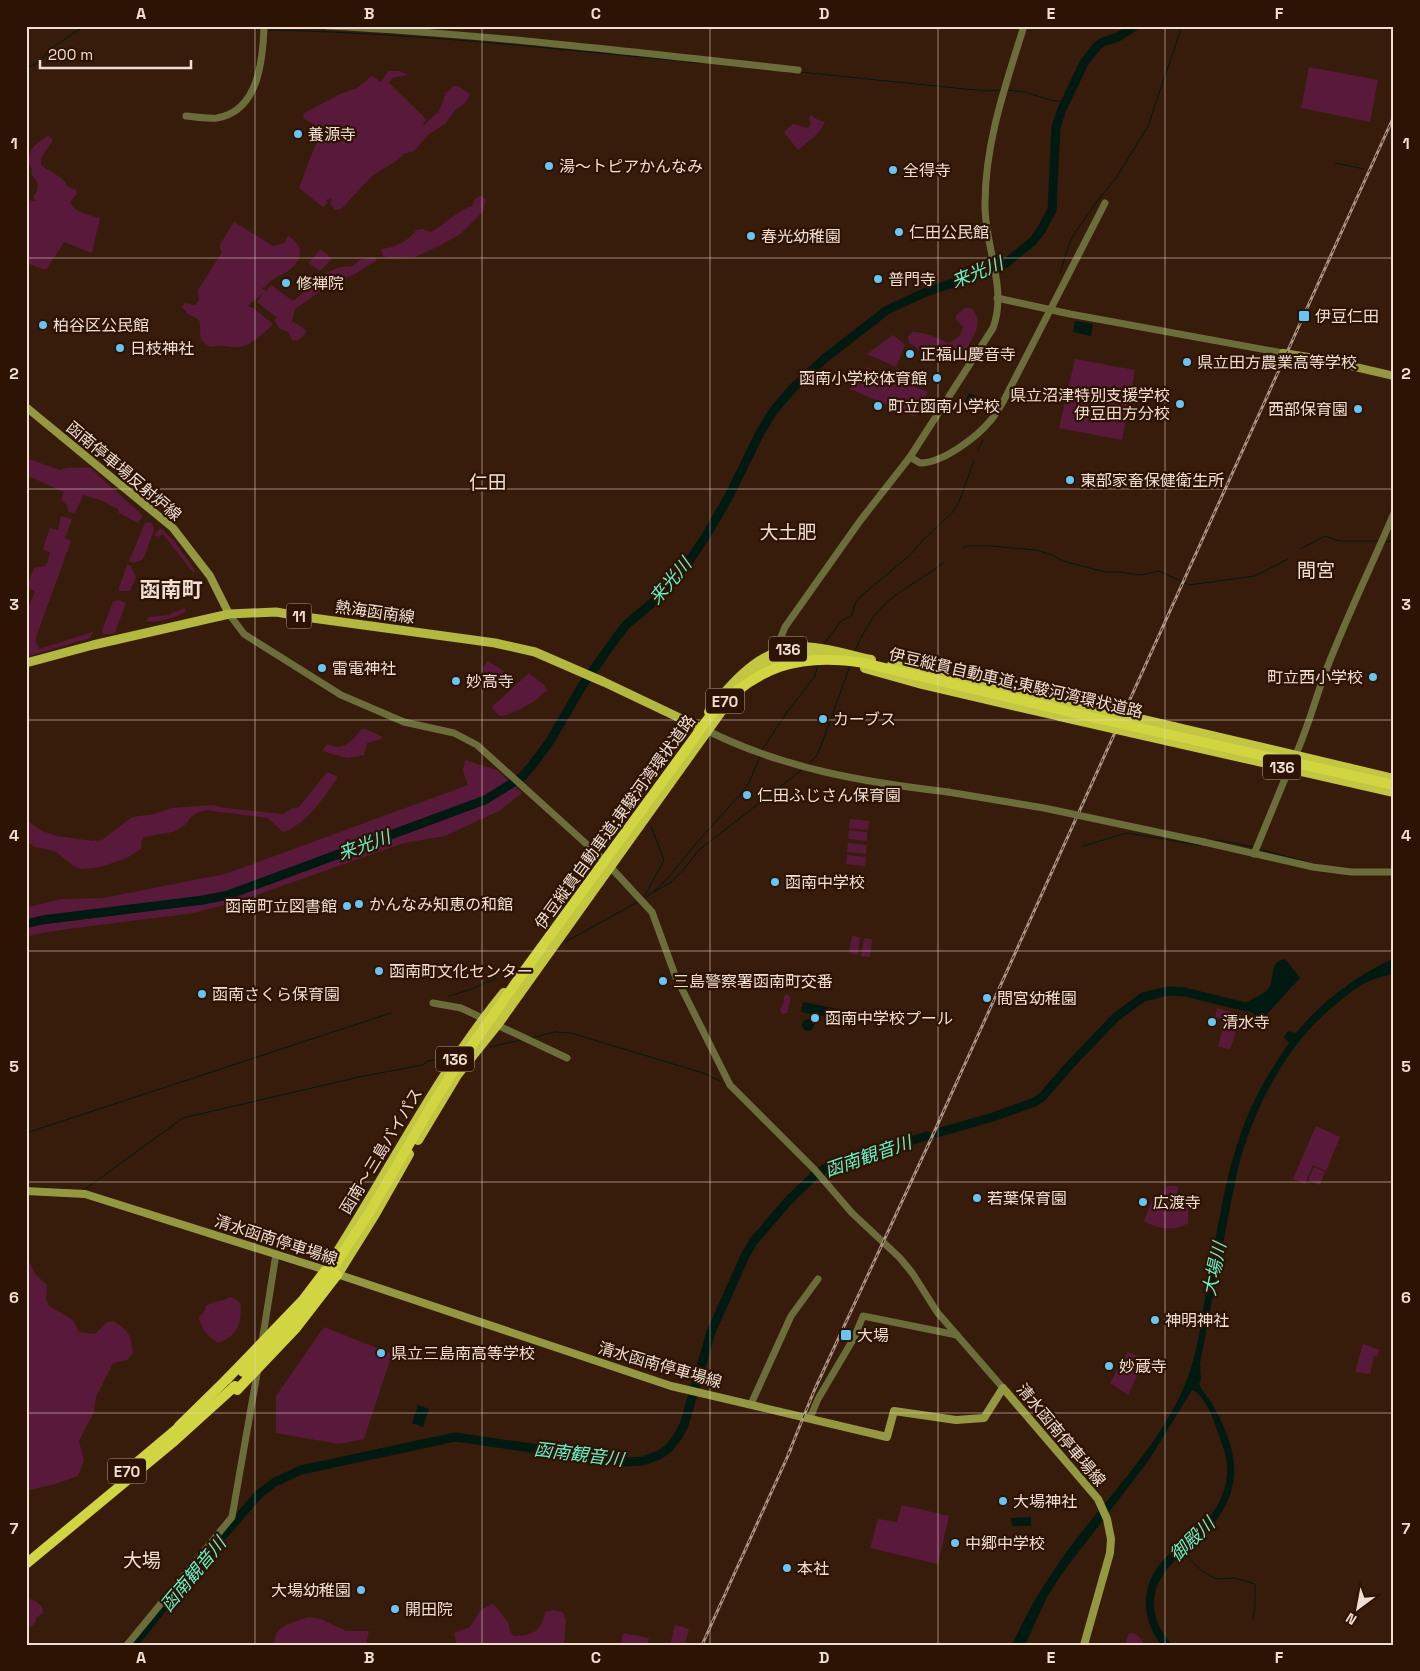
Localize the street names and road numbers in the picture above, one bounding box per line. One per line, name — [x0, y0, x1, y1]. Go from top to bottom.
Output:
street label: 函南停車場反射炉線 — [62, 417, 186, 525]
street label: 熱海函南線 — [334, 596, 416, 628]
road number: 11 — [286, 604, 312, 628]
road number: 136 — [769, 636, 807, 662]
street label: 伊豆縦貫自動車道;東駿河湾環状道路 — [887, 644, 1145, 722]
road number: E70 — [706, 688, 744, 714]
street label: 伊豆縦貫自動車道;東駿河湾環状道路 — [530, 711, 700, 933]
road number: 136 — [1263, 754, 1301, 780]
road number: 136 — [436, 1046, 474, 1072]
street label: 函南～三島バイパス — [335, 1084, 427, 1218]
street label: 清水函南停車場線 — [212, 1210, 340, 1270]
street label: 清水函南停車場線 — [596, 1337, 724, 1393]
street label: 清水函南停車場線 — [1012, 1379, 1110, 1491]
road number: E70 — [108, 1458, 146, 1484]

